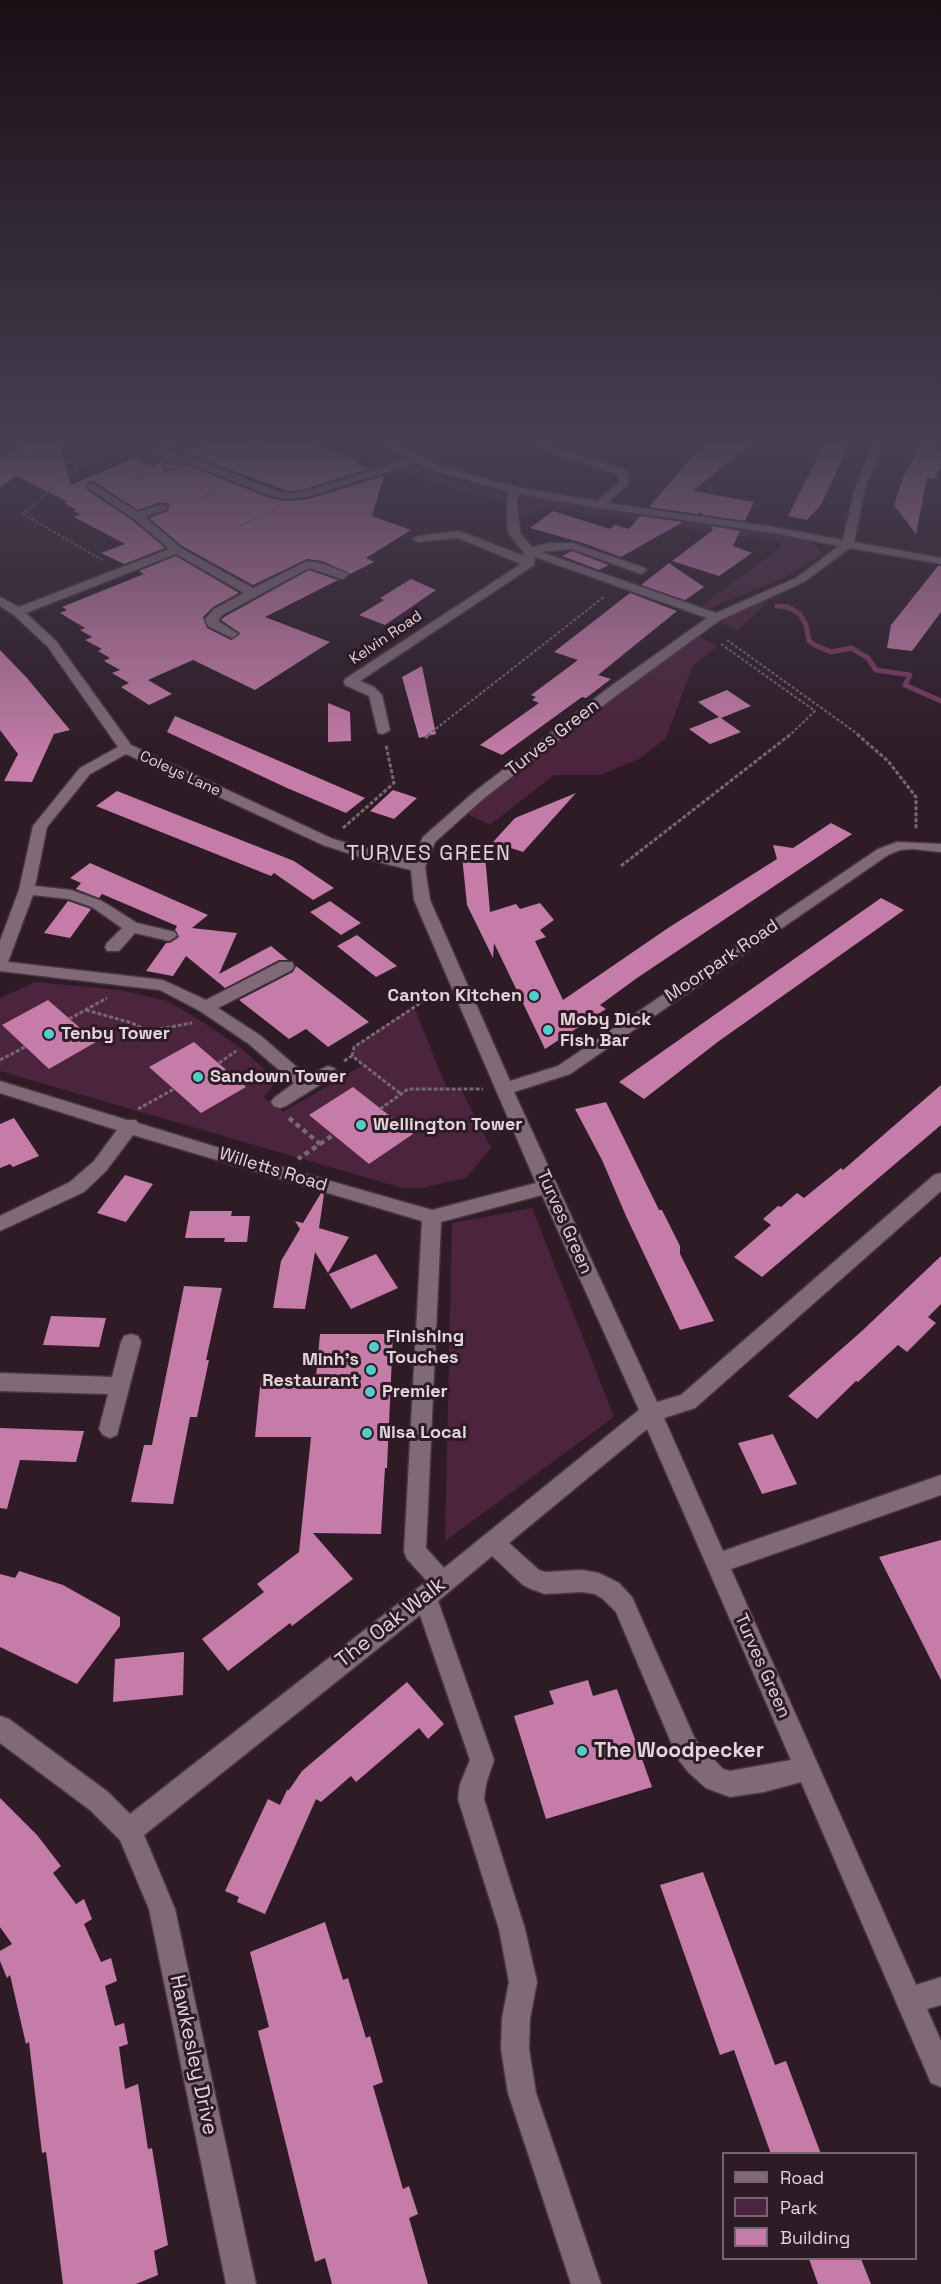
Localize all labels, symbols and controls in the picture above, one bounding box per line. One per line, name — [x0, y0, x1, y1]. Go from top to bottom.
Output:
street label: Kelvin Road — [347, 607, 425, 669]
street label: Turves Green — [502, 695, 604, 781]
street label: Coleys Lane — [137, 747, 223, 801]
district label: TURVES GREEN — [346, 841, 512, 867]
street label: Moorpark Road — [661, 915, 783, 1007]
place label: Canton Kitchen — [388, 985, 522, 1007]
marker: Canton Kitchen — [527, 989, 541, 1003]
place label: Moby Dick Fish Bar — [560, 1009, 652, 1052]
place label: Tenby Tower — [61, 1023, 170, 1045]
marker: Moby Dick Fish Bar — [541, 1023, 555, 1037]
marker: Tenby Tower — [42, 1027, 56, 1041]
place label: Sandown Tower — [210, 1066, 346, 1088]
marker: Sandown Tower — [191, 1070, 205, 1084]
place label: Wellington Tower — [373, 1114, 522, 1136]
marker: Wellington Tower — [354, 1118, 368, 1132]
street label: Willetts Road — [216, 1143, 330, 1197]
street label: Turves Green — [531, 1167, 597, 1277]
place label: Finishing Touches — [386, 1326, 464, 1368]
marker: Finishing Touches — [367, 1340, 381, 1354]
place label: Minh's Restaurant — [262, 1349, 359, 1392]
marker: Minh's Restaurant — [364, 1363, 378, 1377]
place label: Premier — [382, 1381, 448, 1403]
marker: Premier — [363, 1385, 377, 1399]
place label: Nisa Local — [379, 1422, 467, 1444]
marker: Nisa Local — [360, 1426, 374, 1440]
street label: The Oak Walk — [331, 1572, 451, 1674]
street label: Turves Green — [729, 1611, 795, 1721]
place label: The Woodpecker — [594, 1738, 764, 1764]
marker: The Woodpecker — [575, 1744, 589, 1758]
street label: Hawkesley Drive — [164, 1973, 222, 2137]
legend — [722, 2152, 917, 2260]
text: Road — [780, 2166, 824, 2189]
text: Park — [780, 2196, 817, 2219]
text: Building — [780, 2226, 850, 2249]

